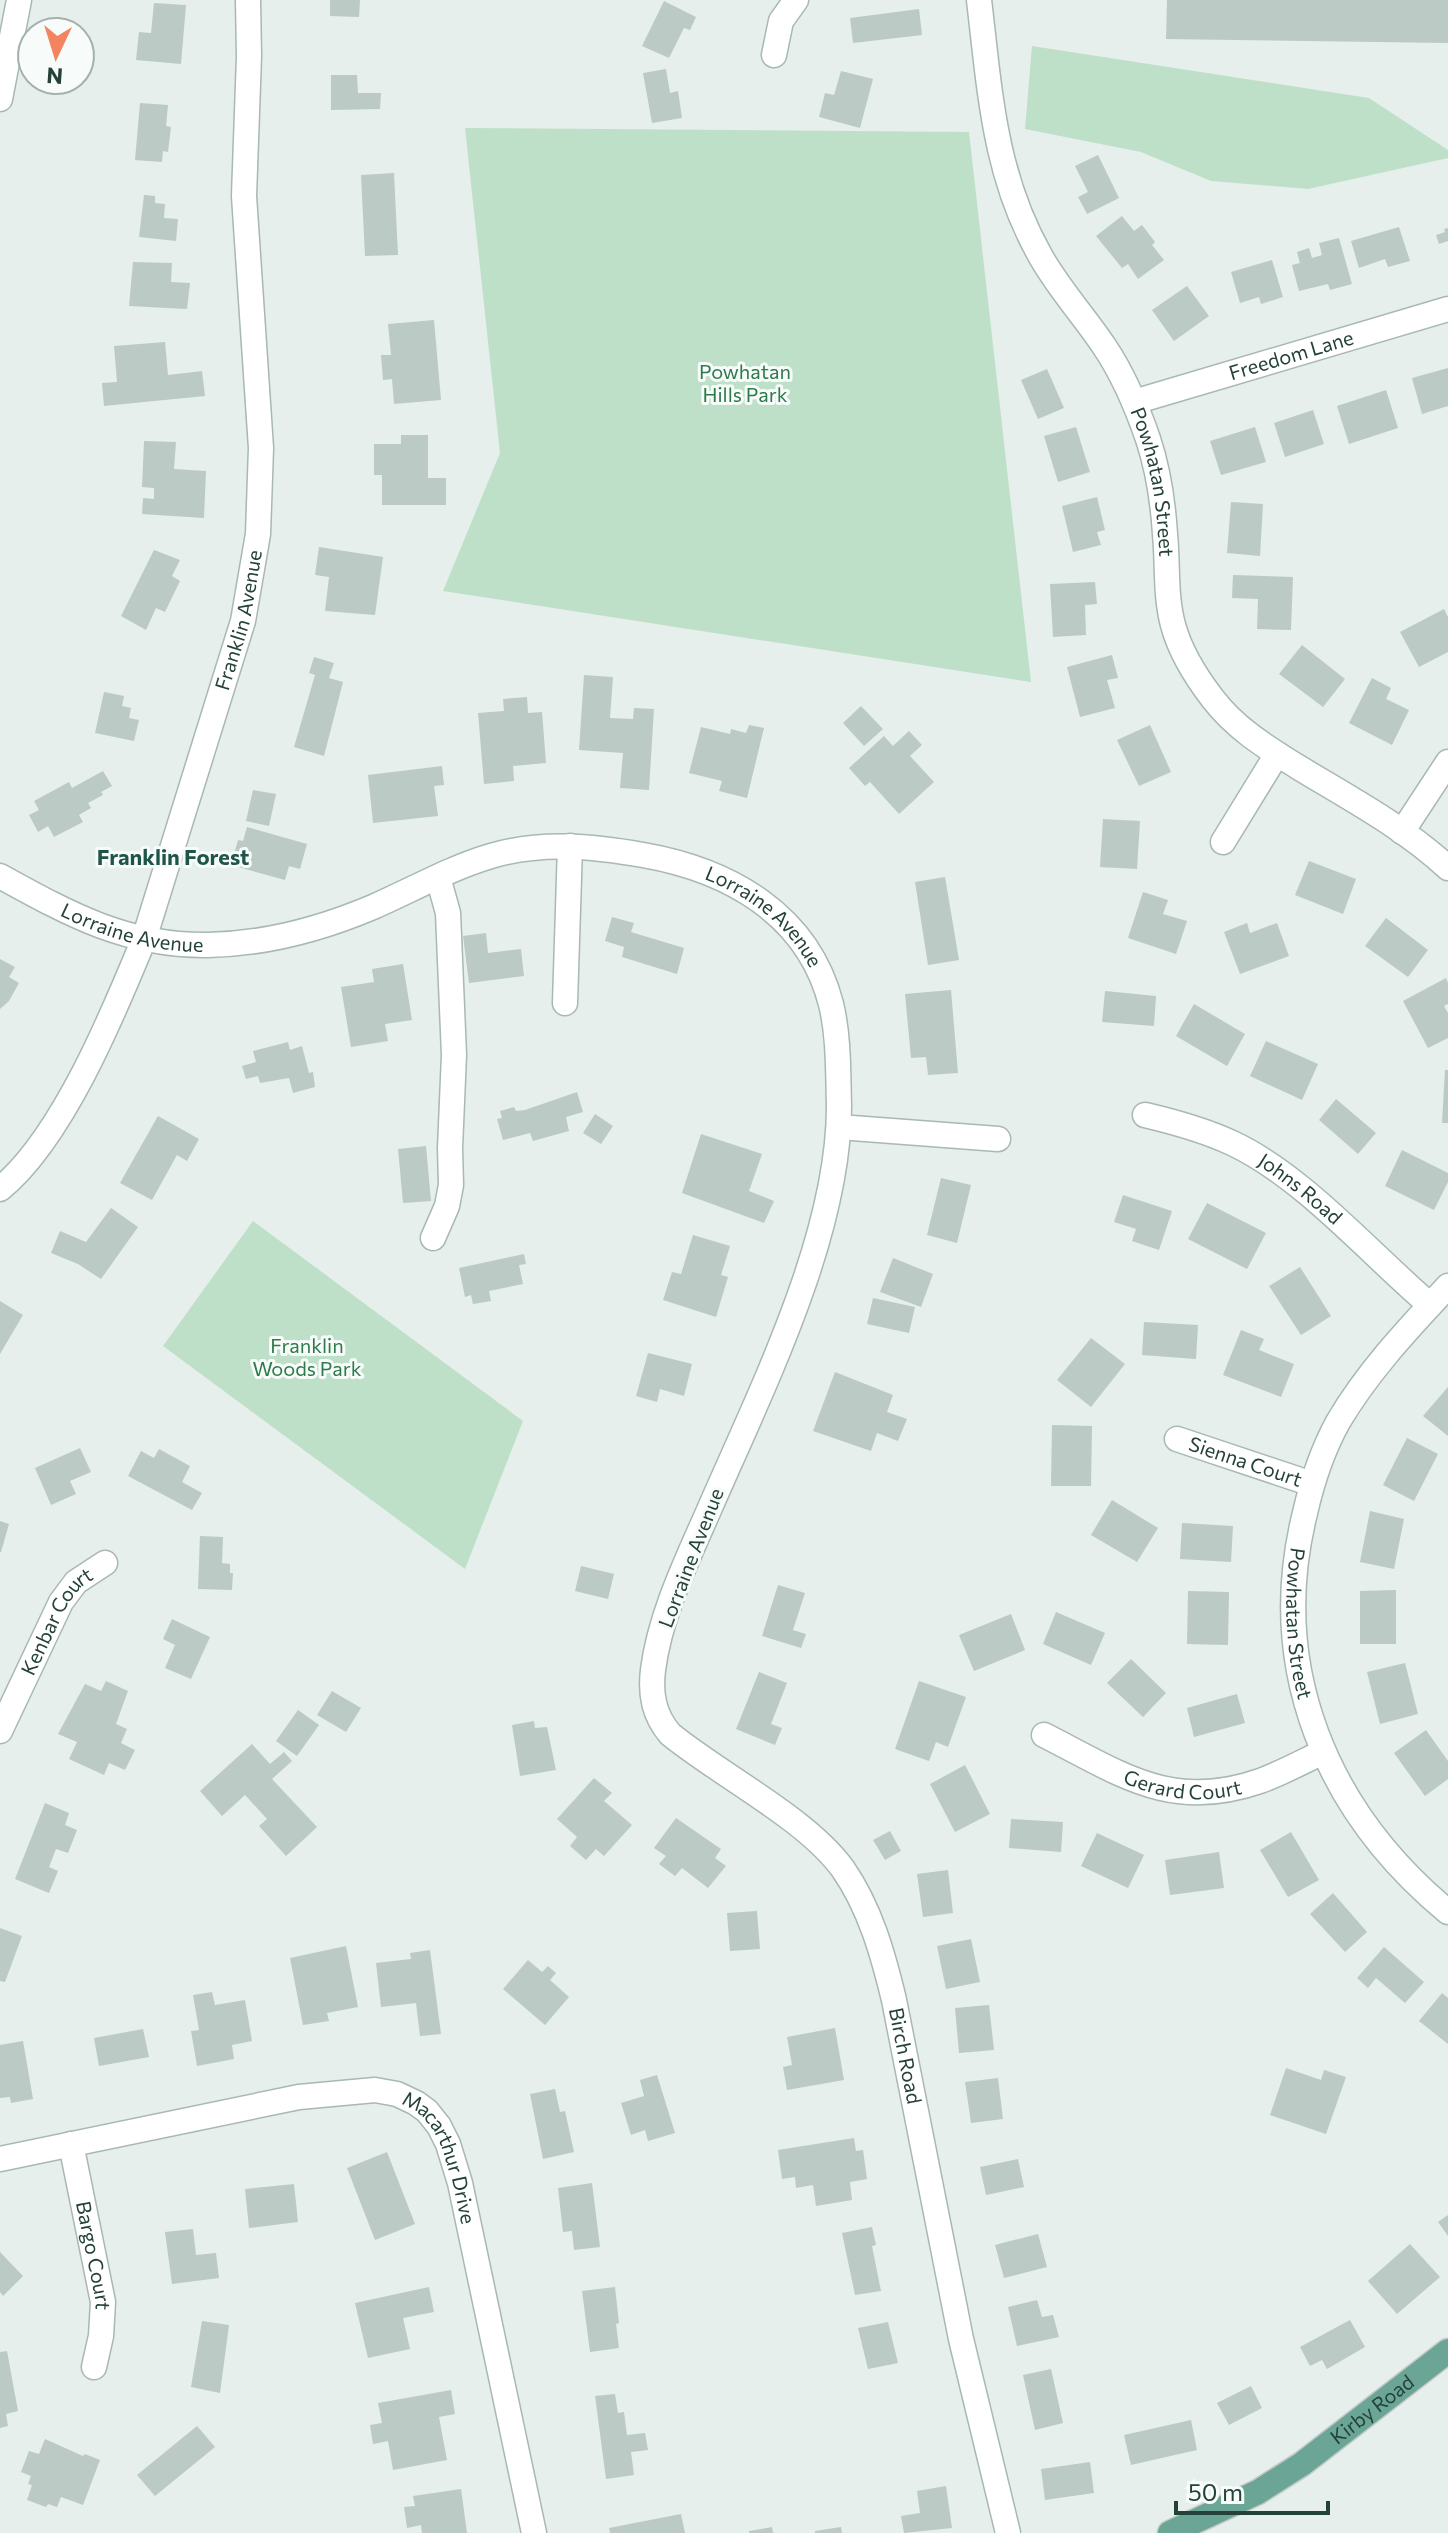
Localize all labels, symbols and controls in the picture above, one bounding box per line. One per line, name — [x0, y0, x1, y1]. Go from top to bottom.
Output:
north arrow — [16, 16, 96, 96]
text: N — [45, 62, 64, 90]
street label: Freedom Lane — [1226, 325, 1356, 384]
park label: Powhatan Hills Park — [699, 359, 791, 406]
street label: Powhatan Street — [1126, 403, 1179, 557]
street label: Franklin Avenue — [209, 548, 266, 693]
district label: Franklin Forest — [97, 843, 249, 870]
street label: Lorraine Avenue — [702, 860, 828, 971]
street label: Lorraine Avenue — [57, 897, 204, 956]
street label: Johns Road — [1254, 1147, 1348, 1229]
park label: Franklin Woods Park — [252, 1333, 362, 1380]
street label: Sienna Court — [1186, 1431, 1305, 1491]
street label: Lorraine Avenue — [652, 1485, 728, 1631]
street label: Powhatan Street — [1282, 1546, 1318, 1702]
street label: Kenbar Court — [15, 1562, 96, 1679]
street label: Gerard Court — [1120, 1764, 1244, 1803]
street label: Birch Road — [885, 2005, 927, 2106]
street label: Macarthur Drive — [399, 2085, 481, 2226]
street label: Bargo Court — [72, 2199, 116, 2311]
street label: Kirby Road — [1325, 2369, 1418, 2449]
scale bar — [1176, 2465, 1328, 2515]
text: 50 m — [1188, 2477, 1243, 2506]

